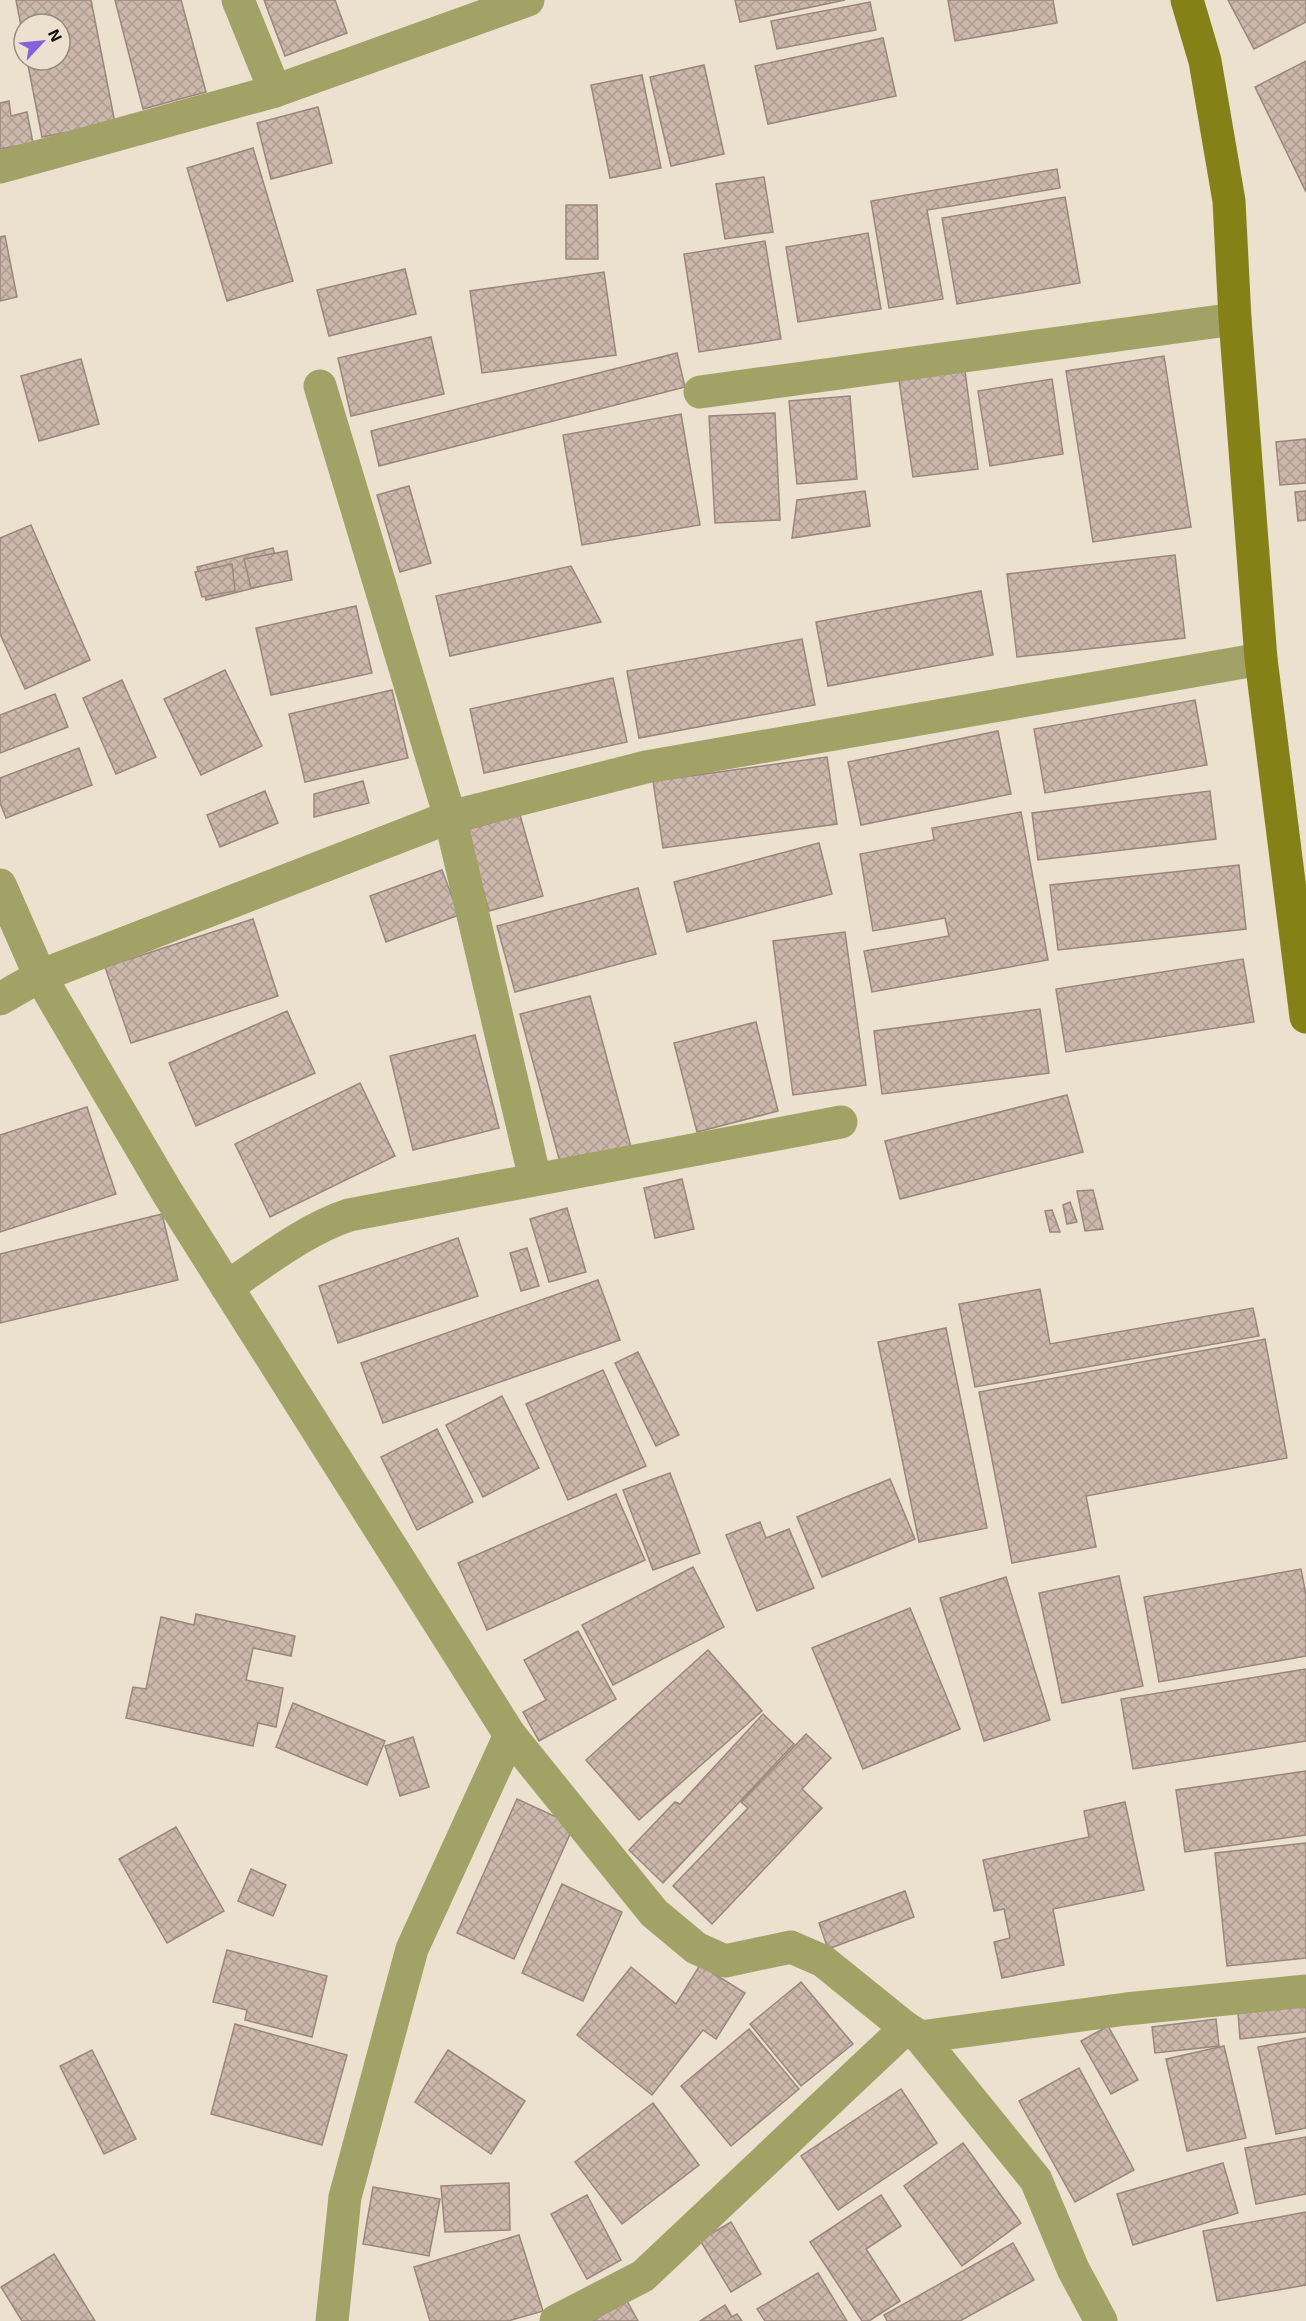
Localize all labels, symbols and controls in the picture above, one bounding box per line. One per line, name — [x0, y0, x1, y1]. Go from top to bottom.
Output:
north arrow — [12, 12, 72, 72]
text: N — [45, 26, 67, 45]

